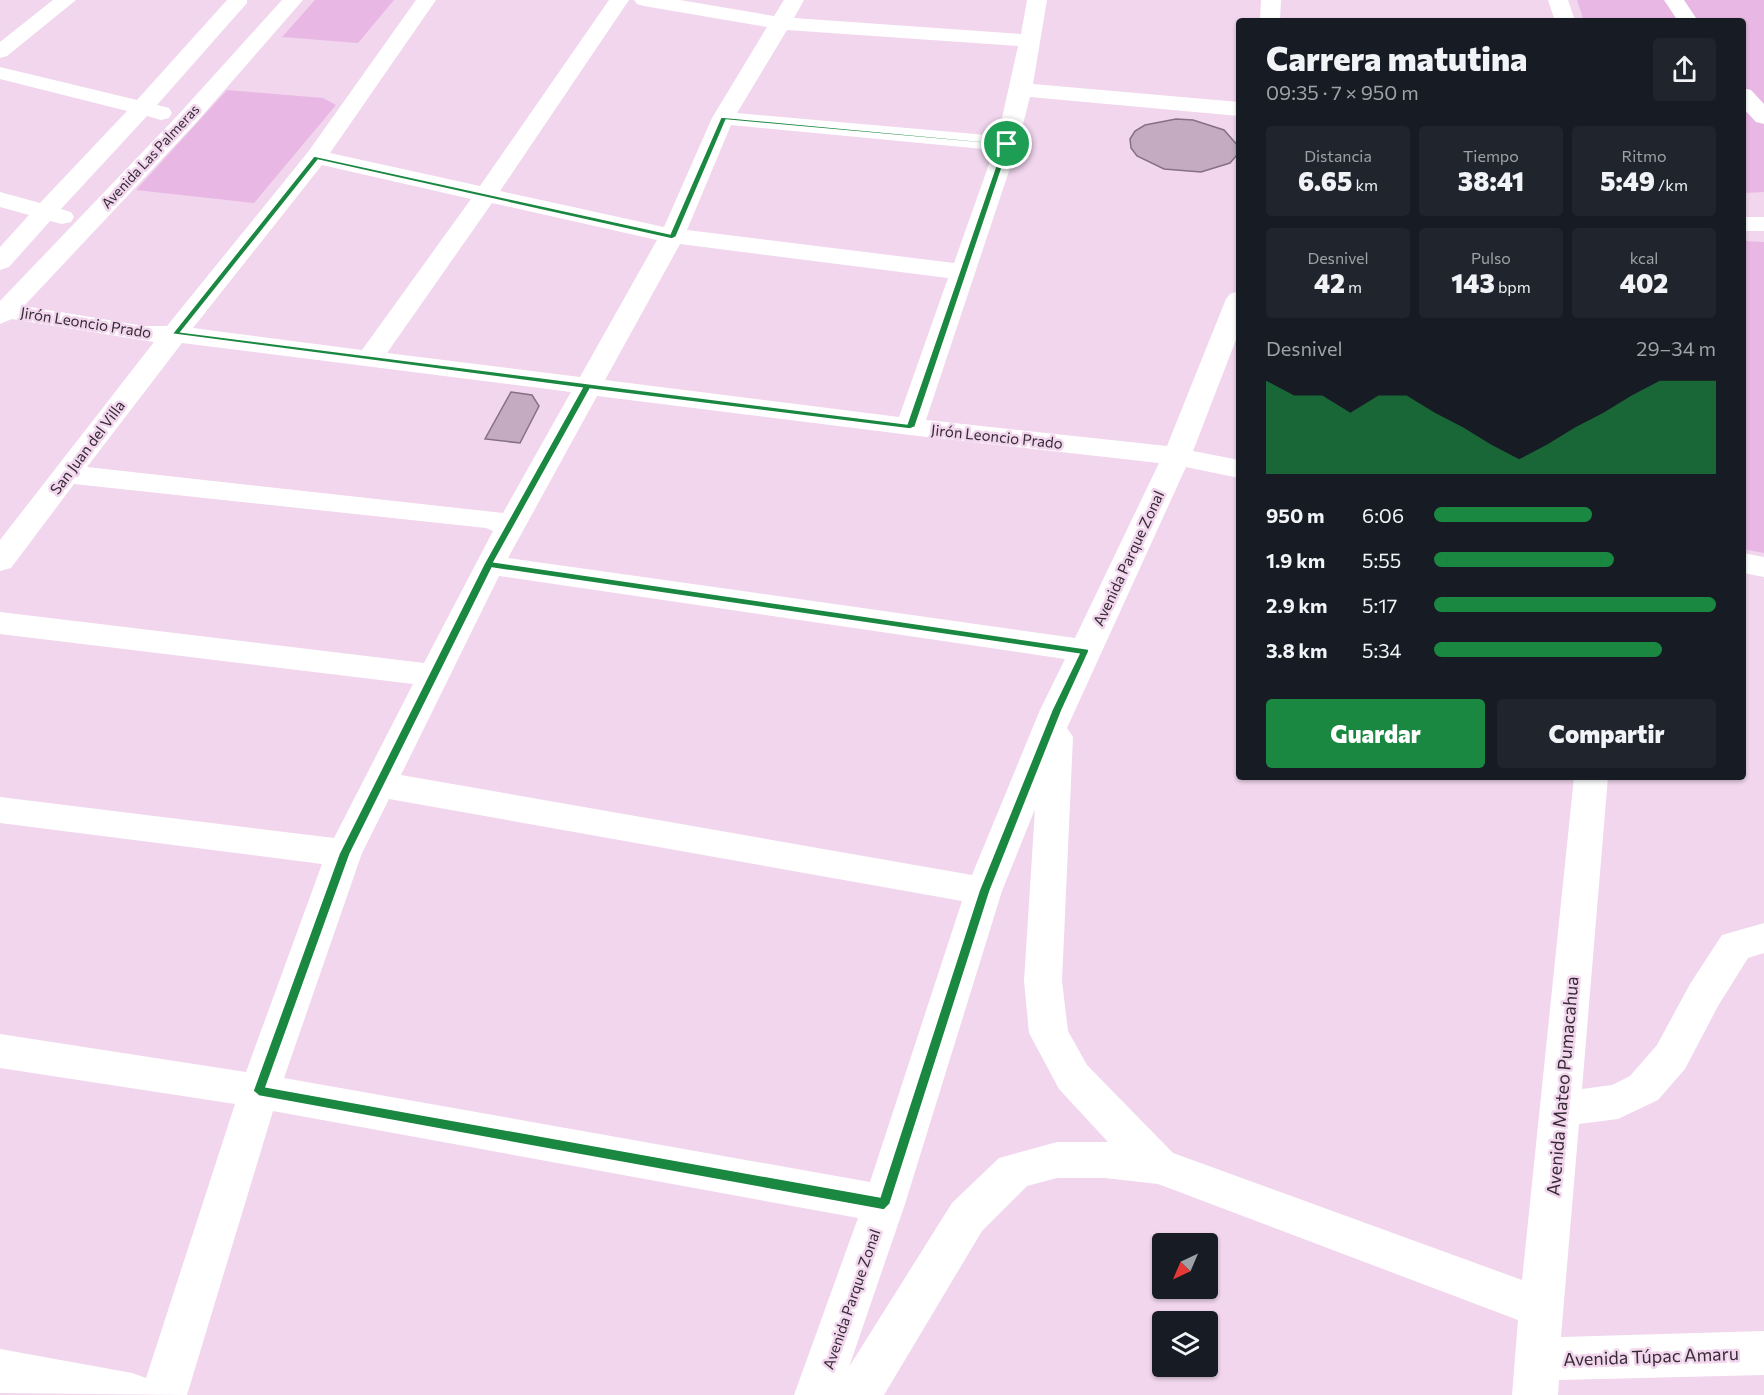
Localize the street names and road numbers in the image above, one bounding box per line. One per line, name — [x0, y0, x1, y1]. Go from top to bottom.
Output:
street label: Avenida Las Palmeras — [97, 100, 203, 212]
street label: Jirón Leoncio Prado — [19, 303, 153, 341]
street label: San Juan del Villa — [46, 396, 128, 498]
street label: Jirón Leoncio Prado — [930, 420, 1064, 452]
street label: Avenida Parque Zonal — [1089, 488, 1167, 628]
street label: Avenida Mateo Pumacahua — [1541, 975, 1583, 1197]
street label: Avenida Parque Zonal — [819, 1227, 883, 1371]
street label: Avenida Túpac Amaru — [1563, 1342, 1739, 1370]

